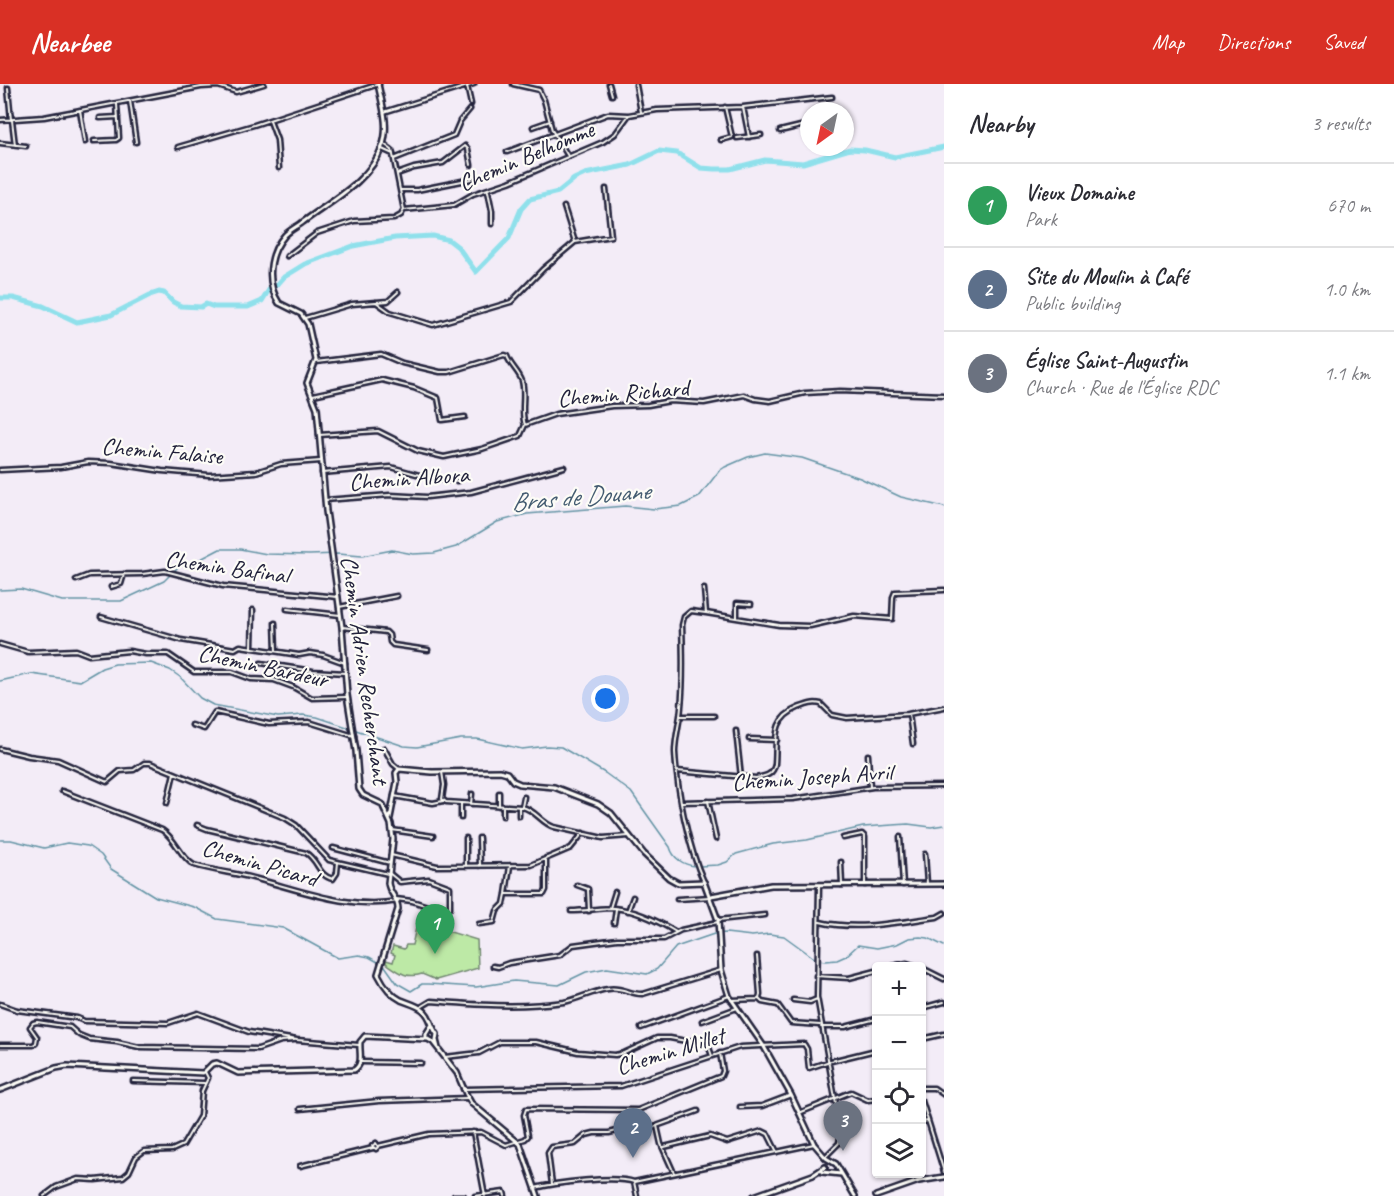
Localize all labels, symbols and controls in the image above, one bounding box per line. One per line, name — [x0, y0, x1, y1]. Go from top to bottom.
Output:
text: Nearbee — [30, 25, 110, 60]
text: Map — [1152, 29, 1184, 55]
text: Directions — [1217, 29, 1290, 55]
text: Saved — [1323, 29, 1364, 55]
north arrow — [800, 102, 854, 156]
text: Nearby — [968, 107, 1033, 140]
text: 3 results — [1311, 111, 1370, 136]
street label: Chemin Belhomme — [454, 113, 600, 198]
text: Vieux Domaine — [1025, 179, 1134, 207]
text: 1 — [983, 193, 992, 218]
text: 670 m — [1327, 193, 1370, 218]
text: Park — [1025, 207, 1057, 232]
text: Site du Moulin à Café — [1025, 263, 1188, 291]
text: 2 — [983, 277, 992, 302]
text: 1.0 km — [1324, 277, 1370, 302]
text: Public building — [1025, 291, 1120, 316]
text: Église Saint-Augustin — [1025, 347, 1187, 375]
text: 3 — [983, 361, 992, 386]
text: 1.1 km — [1324, 361, 1370, 386]
street label: Chemin Richard — [556, 372, 693, 414]
text: Church · Rue de l'Église RDC — [1025, 375, 1218, 400]
street label: Chemin Falaise — [100, 431, 226, 471]
street label: Chemin Albora — [348, 459, 471, 497]
water label: Bras de Douane — [510, 474, 654, 519]
street label: Chemin Bafinal — [163, 543, 295, 591]
street label: Chemin Adrien Recherchant — [334, 554, 396, 788]
street label: Chemin Bardeur — [195, 638, 333, 695]
your location — [591, 684, 620, 713]
street label: Chemin Joseph Avril — [731, 756, 897, 798]
street label: Chemin Picard — [199, 832, 325, 895]
pin: 1 — [416, 904, 454, 954]
map controls — [872, 962, 926, 1178]
button: + — [872, 962, 926, 1016]
button: − — [872, 1016, 926, 1070]
street label: Chemin Millet — [612, 1019, 731, 1082]
button: locate — [872, 1070, 926, 1124]
pin: 3 — [824, 1102, 862, 1151]
pin: 2 — [614, 1108, 652, 1158]
button: layers — [872, 1124, 926, 1178]

